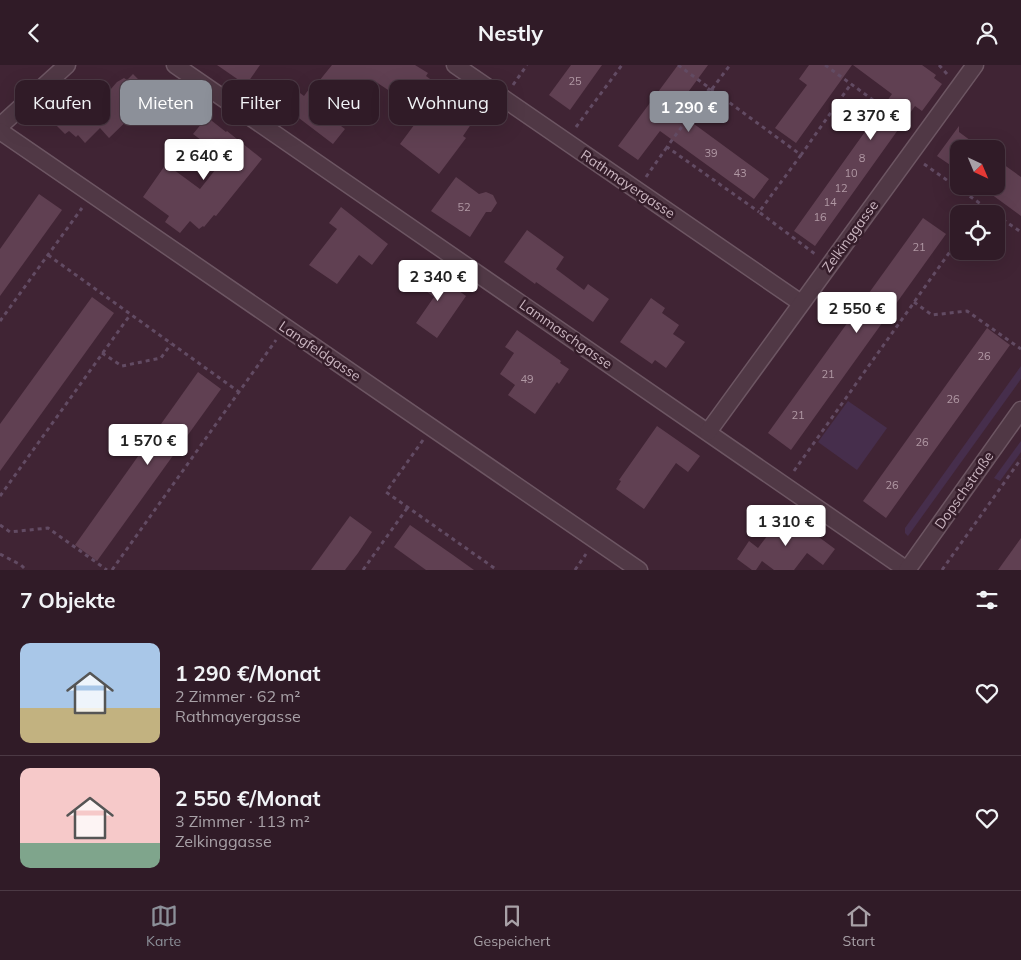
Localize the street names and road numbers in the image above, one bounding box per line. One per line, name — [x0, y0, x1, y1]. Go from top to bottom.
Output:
street label: Rathmayergasse — [577, 146, 679, 222]
street label: Zelkinggasse — [818, 196, 882, 276]
street label: Lammaschgasse — [516, 295, 616, 373]
street label: Langfeldgasse — [276, 317, 364, 385]
street label: Dopschstraße — [931, 448, 997, 532]

